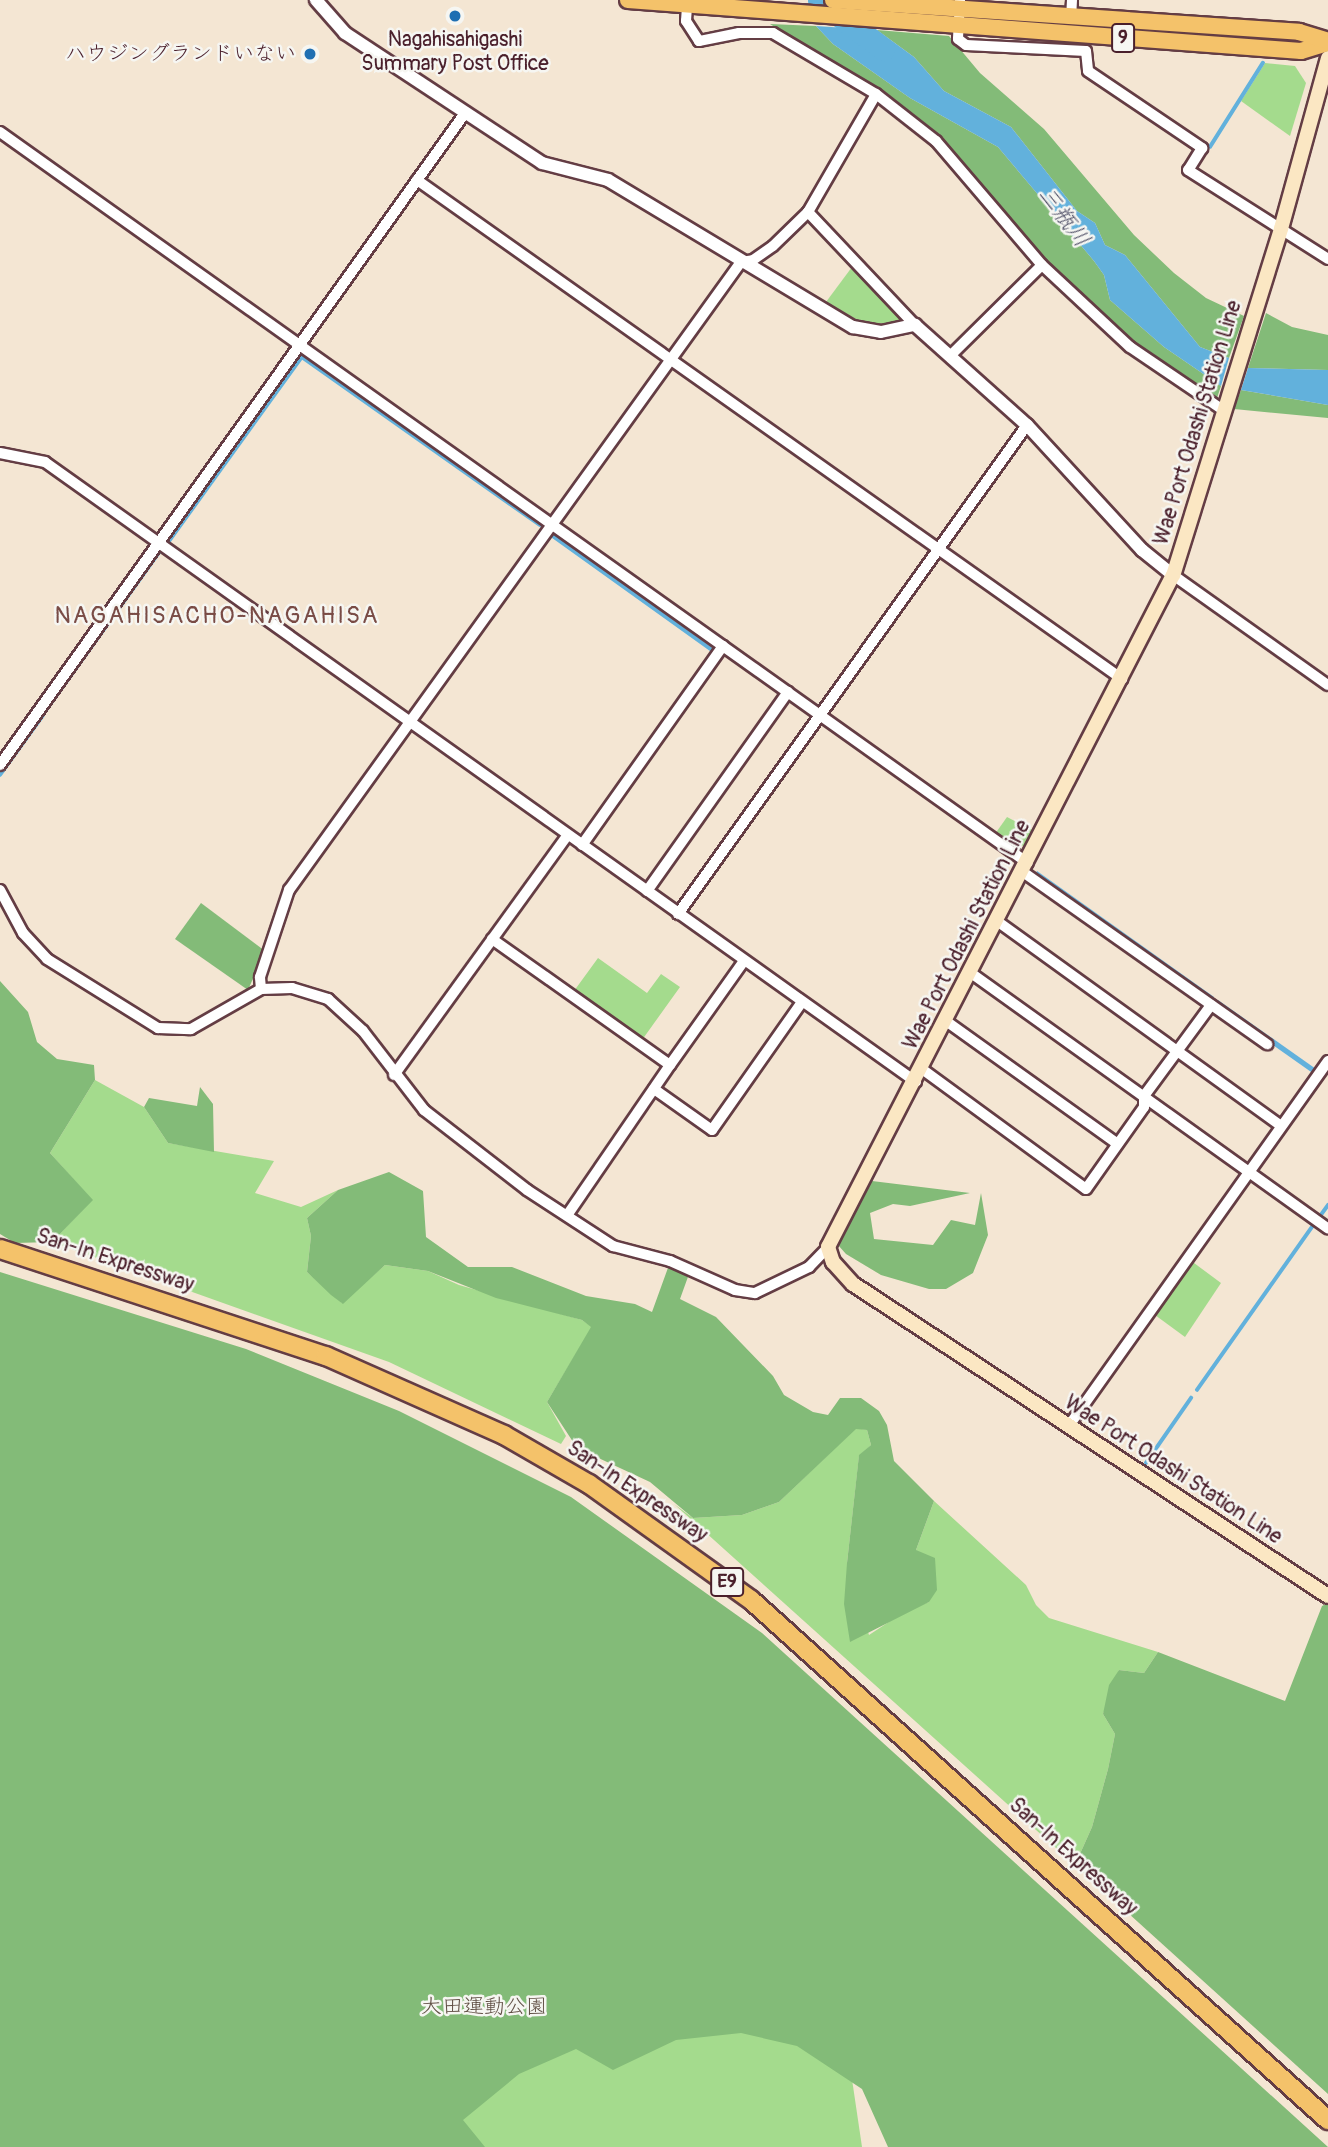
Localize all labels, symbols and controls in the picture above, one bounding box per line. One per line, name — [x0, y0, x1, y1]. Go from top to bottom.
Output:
marker: Nagahisahigashi Summary Post Office — [447, 8, 463, 24]
road number: 9 — [1111, 22, 1135, 54]
place label: Nagahisahigashi Summary Post Office — [361, 27, 549, 77]
place label: ハウジングランドいない — [65, 41, 296, 67]
marker: ハウジングランドいない — [302, 46, 318, 62]
water label: 三瓶川 — [1032, 181, 1096, 253]
street label: Wae Port Odashi Station Line — [1149, 298, 1247, 548]
district label: NAGAHISACHO-NAGAHISA — [57, 602, 377, 630]
street label: Wae Port Odashi Station Line — [898, 816, 1036, 1054]
street label: San-In Expressway — [33, 1224, 197, 1298]
street label: Wae Port Odashi Station Line — [1060, 1390, 1286, 1550]
street label: San-In Expressway — [562, 1436, 712, 1548]
road number: E9 — [710, 1566, 744, 1598]
street label: San-In Expressway — [1004, 1793, 1142, 1921]
park label: 大田運動公園 — [421, 1994, 547, 2020]

